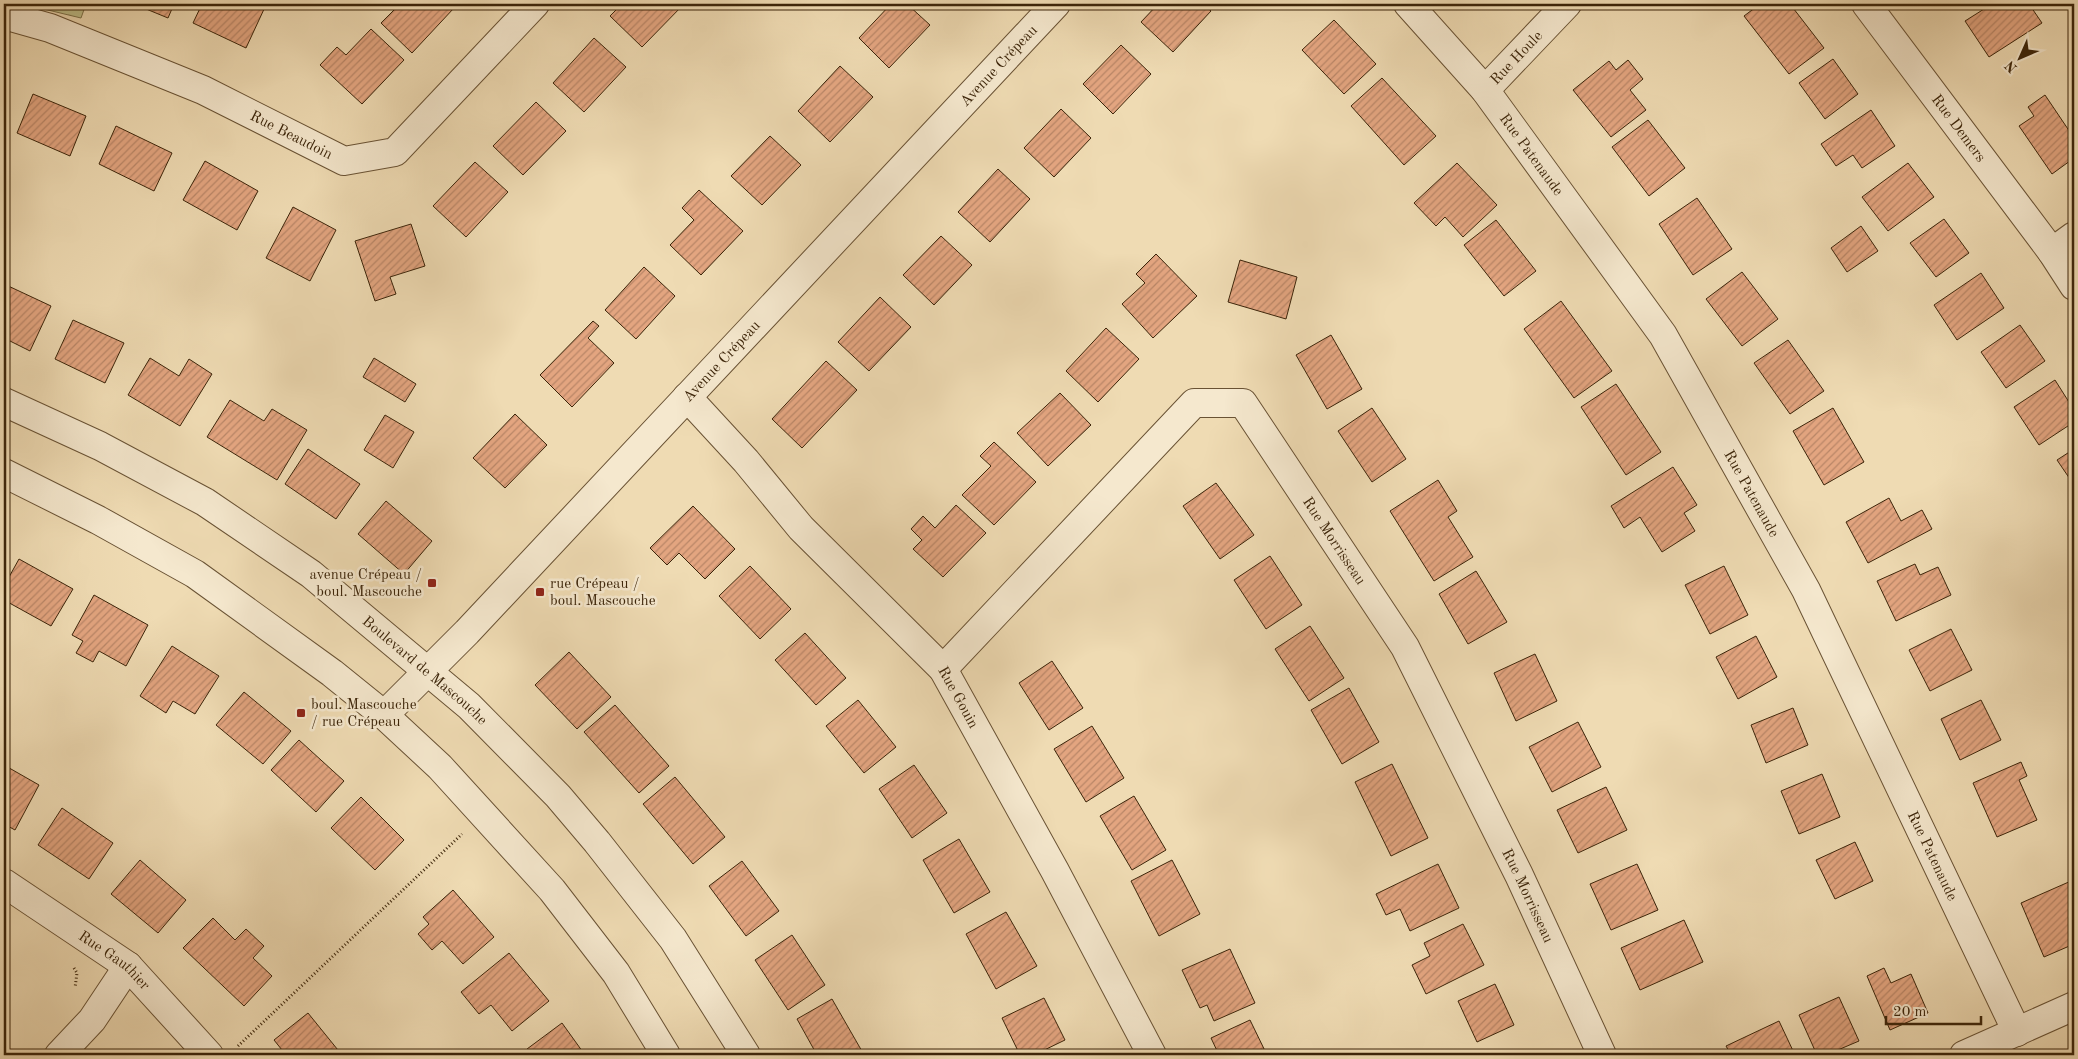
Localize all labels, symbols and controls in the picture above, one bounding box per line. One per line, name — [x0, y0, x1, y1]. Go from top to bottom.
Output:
street label: Avenue Crépeau — [958, 23, 1041, 110]
street label: Rue Houle — [1488, 29, 1546, 88]
north arrow — [1996, 32, 2046, 82]
text: N — [2003, 58, 2020, 75]
street label: Rue Demers — [1928, 92, 1988, 165]
street label: Rue Beaudoin — [247, 109, 334, 163]
street label: Rue Patenaude — [1496, 111, 1565, 199]
street label: Avenue Crépeau — [681, 318, 764, 405]
street label: Rue Patenaude — [1720, 448, 1781, 540]
street label: Rue Morrisseau — [1299, 495, 1368, 588]
place label: avenue Crépeau / boul. Mascouche — [310, 568, 422, 600]
marker: avenue Crépeau / boul. Mascouche — [426, 577, 438, 589]
place label: rue Crépeau / boul. Mascouche — [550, 577, 656, 609]
marker: rue Crépeau / boul. Mascouche — [534, 586, 546, 598]
street label: Boulevard de Mascouche — [359, 614, 489, 729]
street label: Rue Gouin — [934, 664, 980, 731]
place label: boul. Mascouche / rue Crépeau — [311, 698, 417, 730]
marker: boul. Mascouche / rue Crépeau — [295, 707, 307, 719]
street label: Rue Patenaude — [1904, 809, 1959, 904]
street label: Rue Morrisseau — [1498, 847, 1555, 945]
street label: Rue Gauthier — [75, 929, 152, 994]
scale bar — [1886, 994, 1980, 1026]
text: 20 m — [1893, 1005, 1927, 1020]

